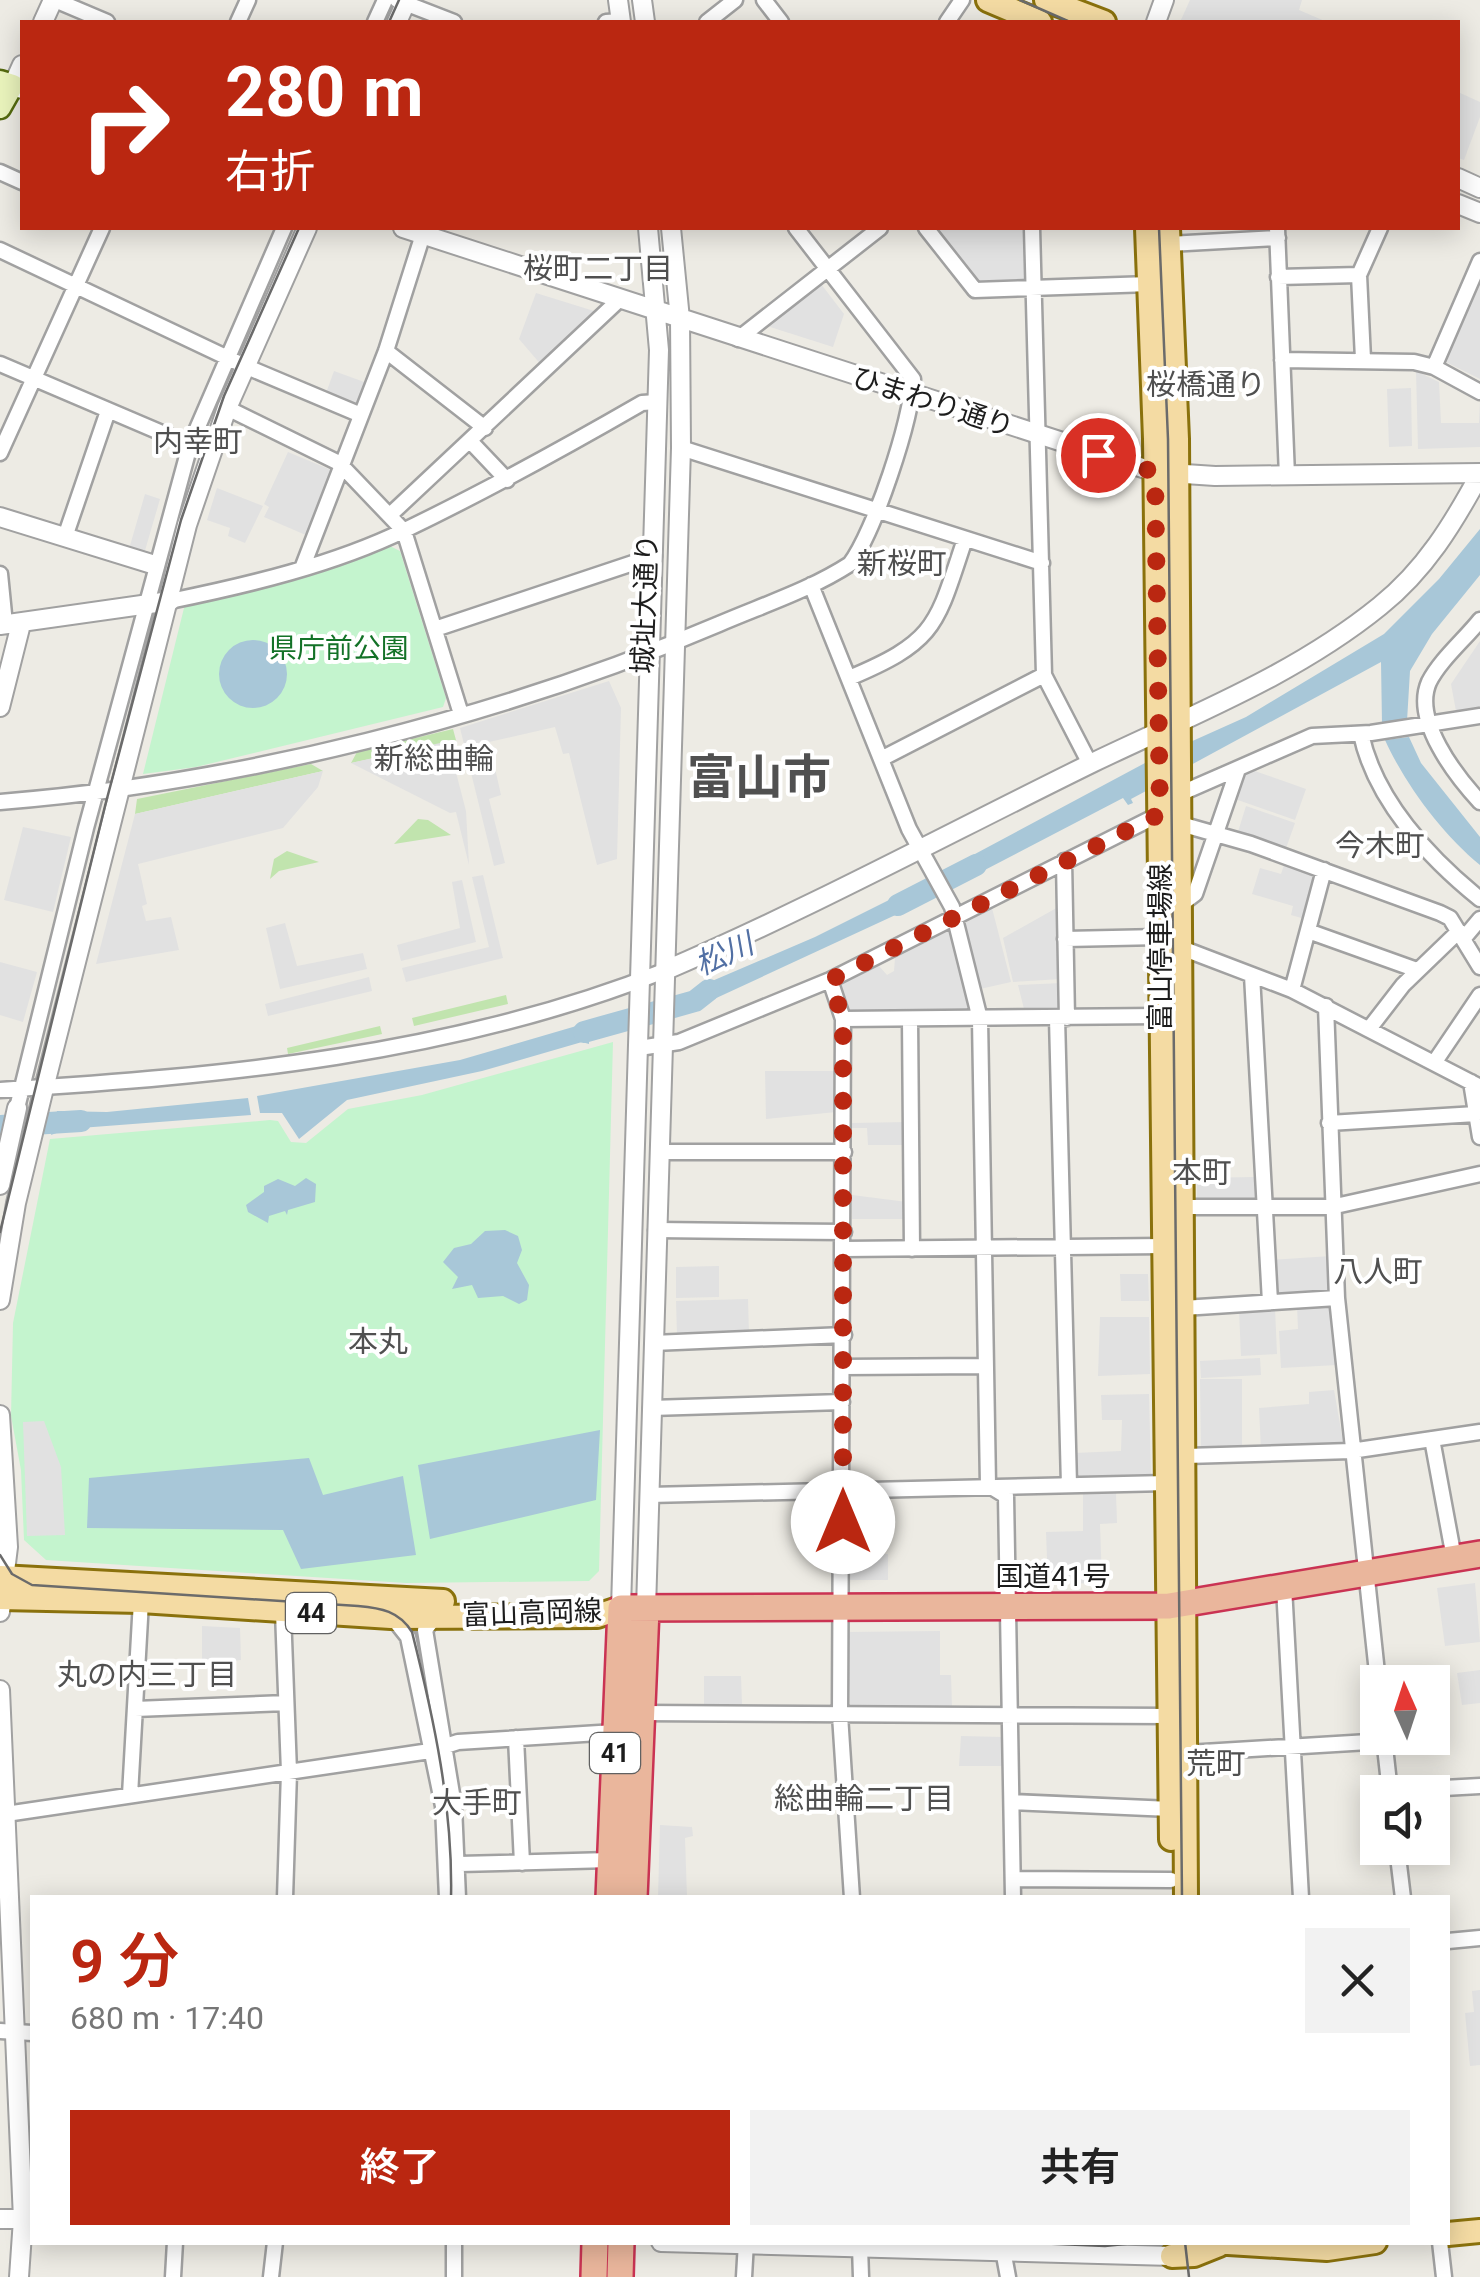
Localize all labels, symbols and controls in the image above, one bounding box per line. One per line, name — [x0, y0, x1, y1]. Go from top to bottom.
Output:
text: 280 m — [225, 51, 424, 133]
icon: right — [60, 60, 190, 190]
text: 右折 — [225, 145, 315, 198]
district label: 桜町二丁目 — [523, 251, 673, 286]
street label: ひまわり通り — [848, 360, 1018, 444]
district label: 桜橋通り — [1146, 367, 1266, 402]
pin — [1056, 413, 1141, 498]
district label: 内幸町 — [153, 424, 243, 459]
icon: arrive — [1071, 428, 1126, 483]
street label: 城址大通り — [626, 533, 664, 675]
district label: 新桜町 — [857, 546, 947, 581]
park label: 県庁前公園 — [269, 632, 409, 665]
district label: 新総曲輪 — [374, 741, 494, 776]
district label: 富山市 — [687, 749, 831, 806]
district label: 今木町 — [1335, 828, 1425, 863]
street label: 富山停車場線 — [1144, 863, 1177, 1031]
water label: 松川 — [689, 925, 761, 982]
district label: 本町 — [1172, 1155, 1232, 1190]
district label: 八人町 — [1333, 1254, 1423, 1289]
district label: 本丸 — [348, 1324, 408, 1359]
position arrow — [791, 1470, 895, 1574]
street label: 国道41号 — [995, 1560, 1111, 1593]
road number: 44 — [286, 1593, 336, 1633]
street label: 富山高岡線 — [461, 1594, 603, 1632]
district label: 丸の内三丁目 — [57, 1657, 237, 1692]
north arrow — [1360, 1665, 1450, 1755]
map controls — [1360, 1665, 1450, 1865]
road number: 41 — [590, 1733, 640, 1773]
district label: 荒町 — [1186, 1746, 1246, 1781]
button: sound — [1360, 1775, 1450, 1865]
district label: 総曲輪二丁目 — [774, 1781, 954, 1816]
district label: 大手町 — [432, 1785, 522, 1820]
text: 9 分 — [70, 1926, 179, 1997]
button: close — [1305, 1928, 1410, 2033]
text: 680 m · 17:40 — [70, 1999, 264, 2037]
button: 終了 — [70, 2110, 730, 2225]
button: 共有 — [750, 2110, 1410, 2225]

